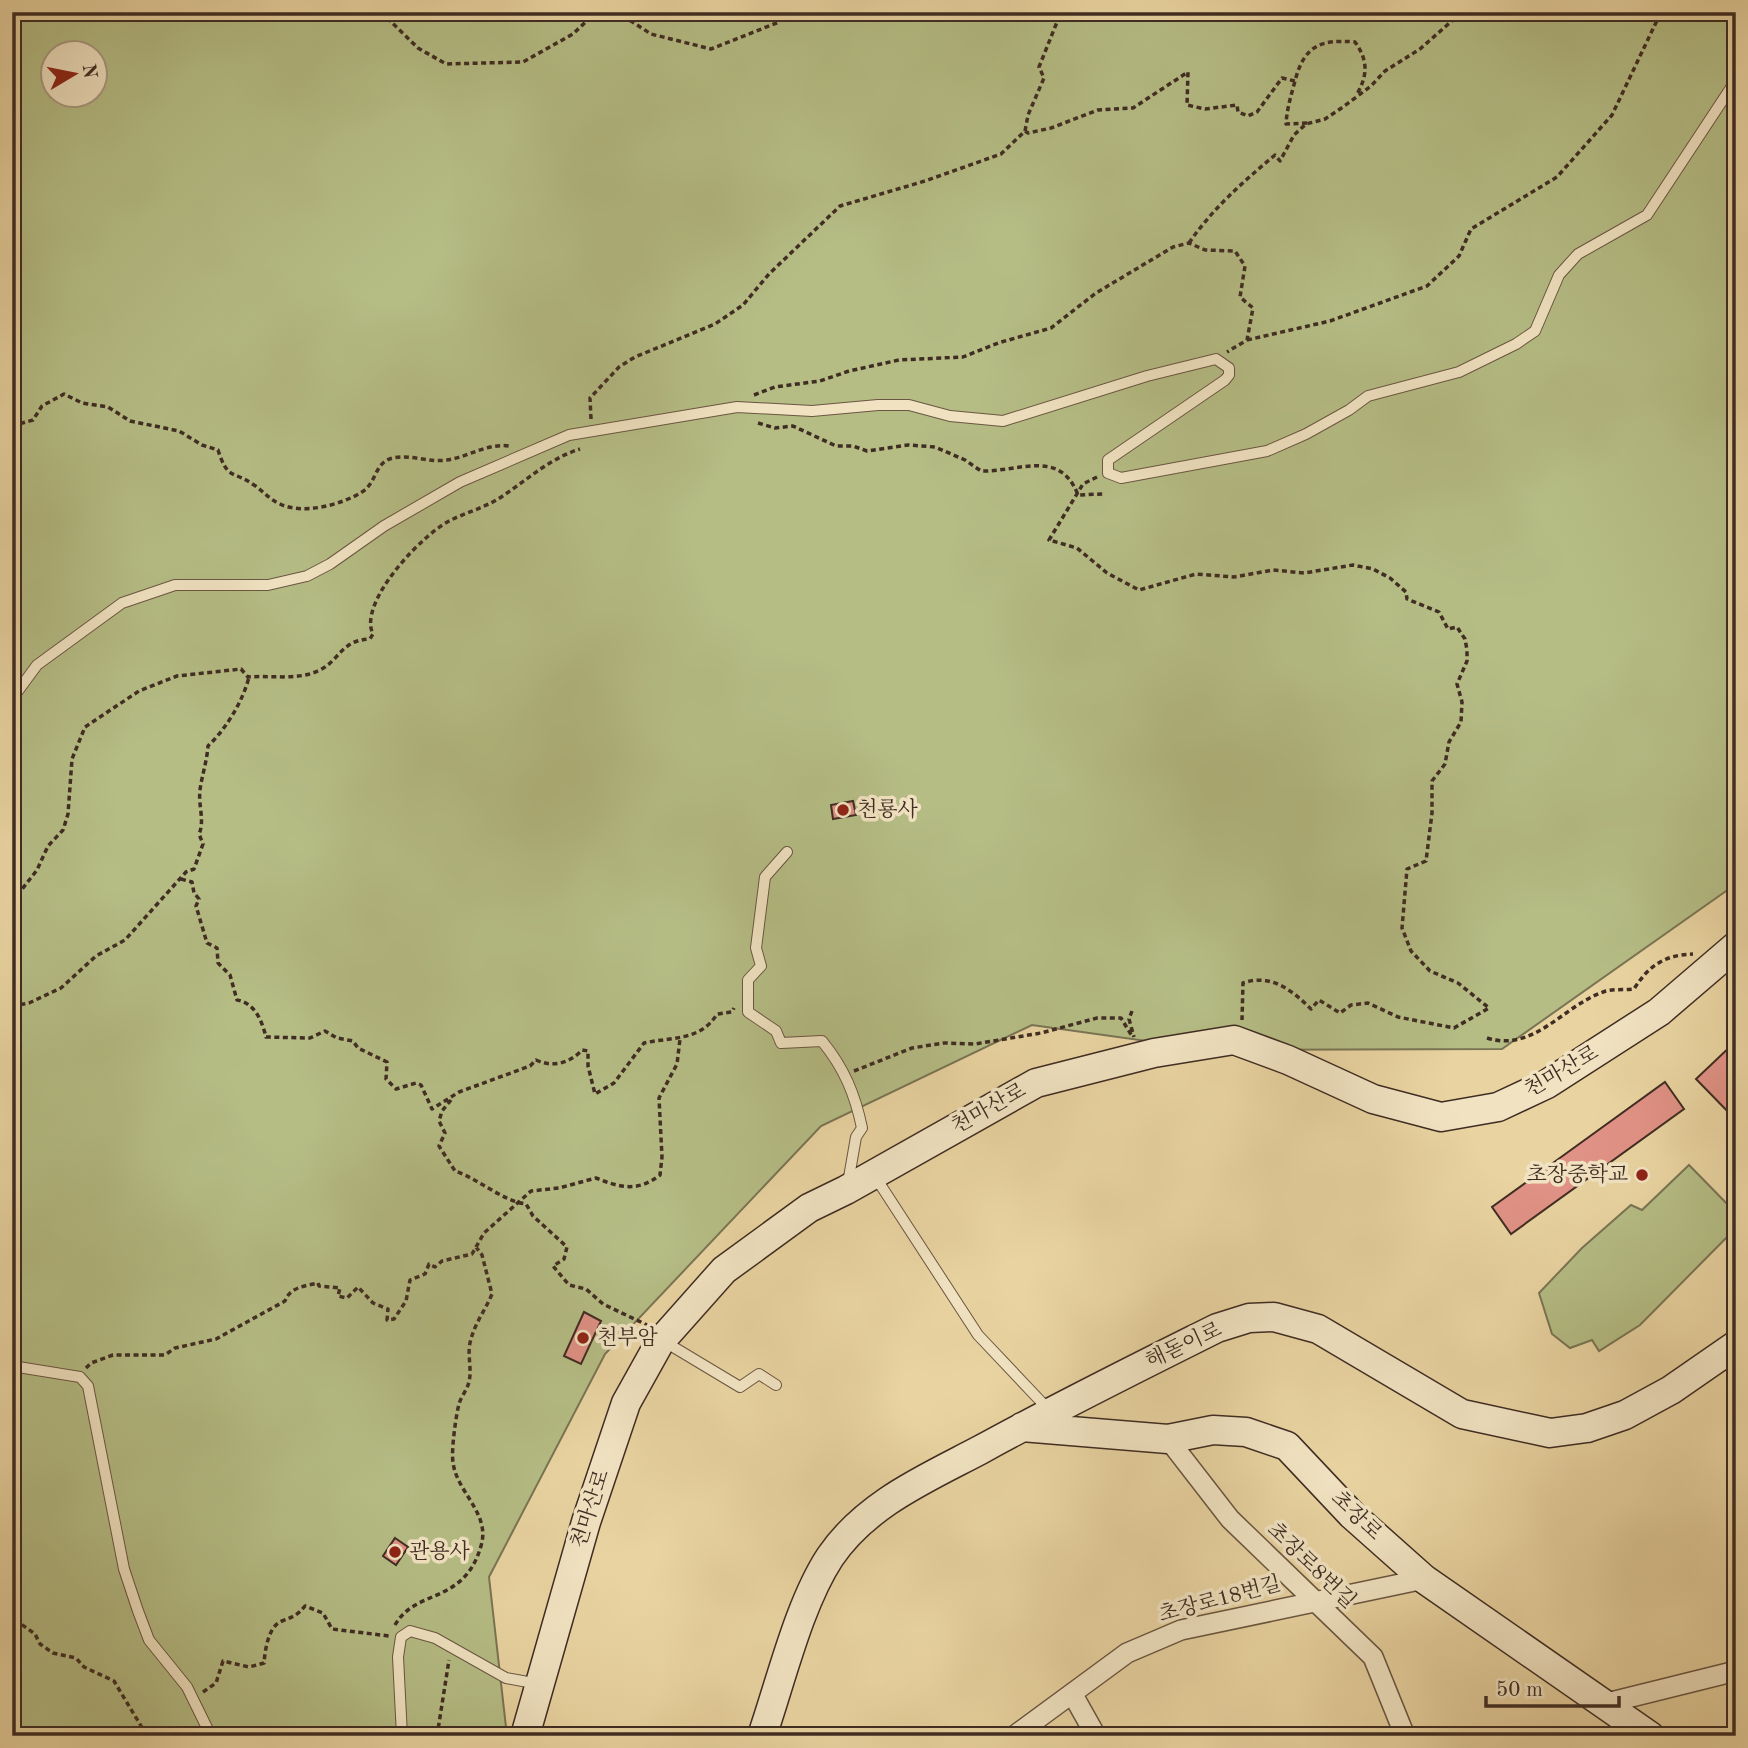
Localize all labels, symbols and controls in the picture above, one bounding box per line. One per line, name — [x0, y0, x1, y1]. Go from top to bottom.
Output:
north arrow — [38, 38, 108, 108]
text: N — [78, 63, 99, 81]
place label: 천룡사 — [857, 798, 919, 821]
marker: 천룡사 — [835, 802, 851, 818]
street label: 천마산로 — [1521, 1041, 1602, 1101]
street label: 천마산로 — [947, 1078, 1030, 1138]
place label: 초장중학교 — [1527, 1163, 1628, 1186]
marker: 초장중학교 — [1634, 1167, 1650, 1183]
street label: 해돋이로 — [1142, 1318, 1225, 1373]
place label: 천부암 — [597, 1326, 659, 1349]
marker: 천부암 — [575, 1330, 591, 1346]
street label: 천마산로 — [567, 1467, 614, 1551]
street label: 초장로 — [1327, 1486, 1387, 1545]
street label: 초장로8번길 — [1263, 1518, 1361, 1613]
place label: 관용사 — [409, 1540, 471, 1563]
marker: 관용사 — [387, 1544, 403, 1560]
street label: 초장로18번길 — [1156, 1572, 1283, 1626]
scale bar — [1486, 1664, 1618, 1708]
text: 50 m — [1496, 1680, 1543, 1701]

